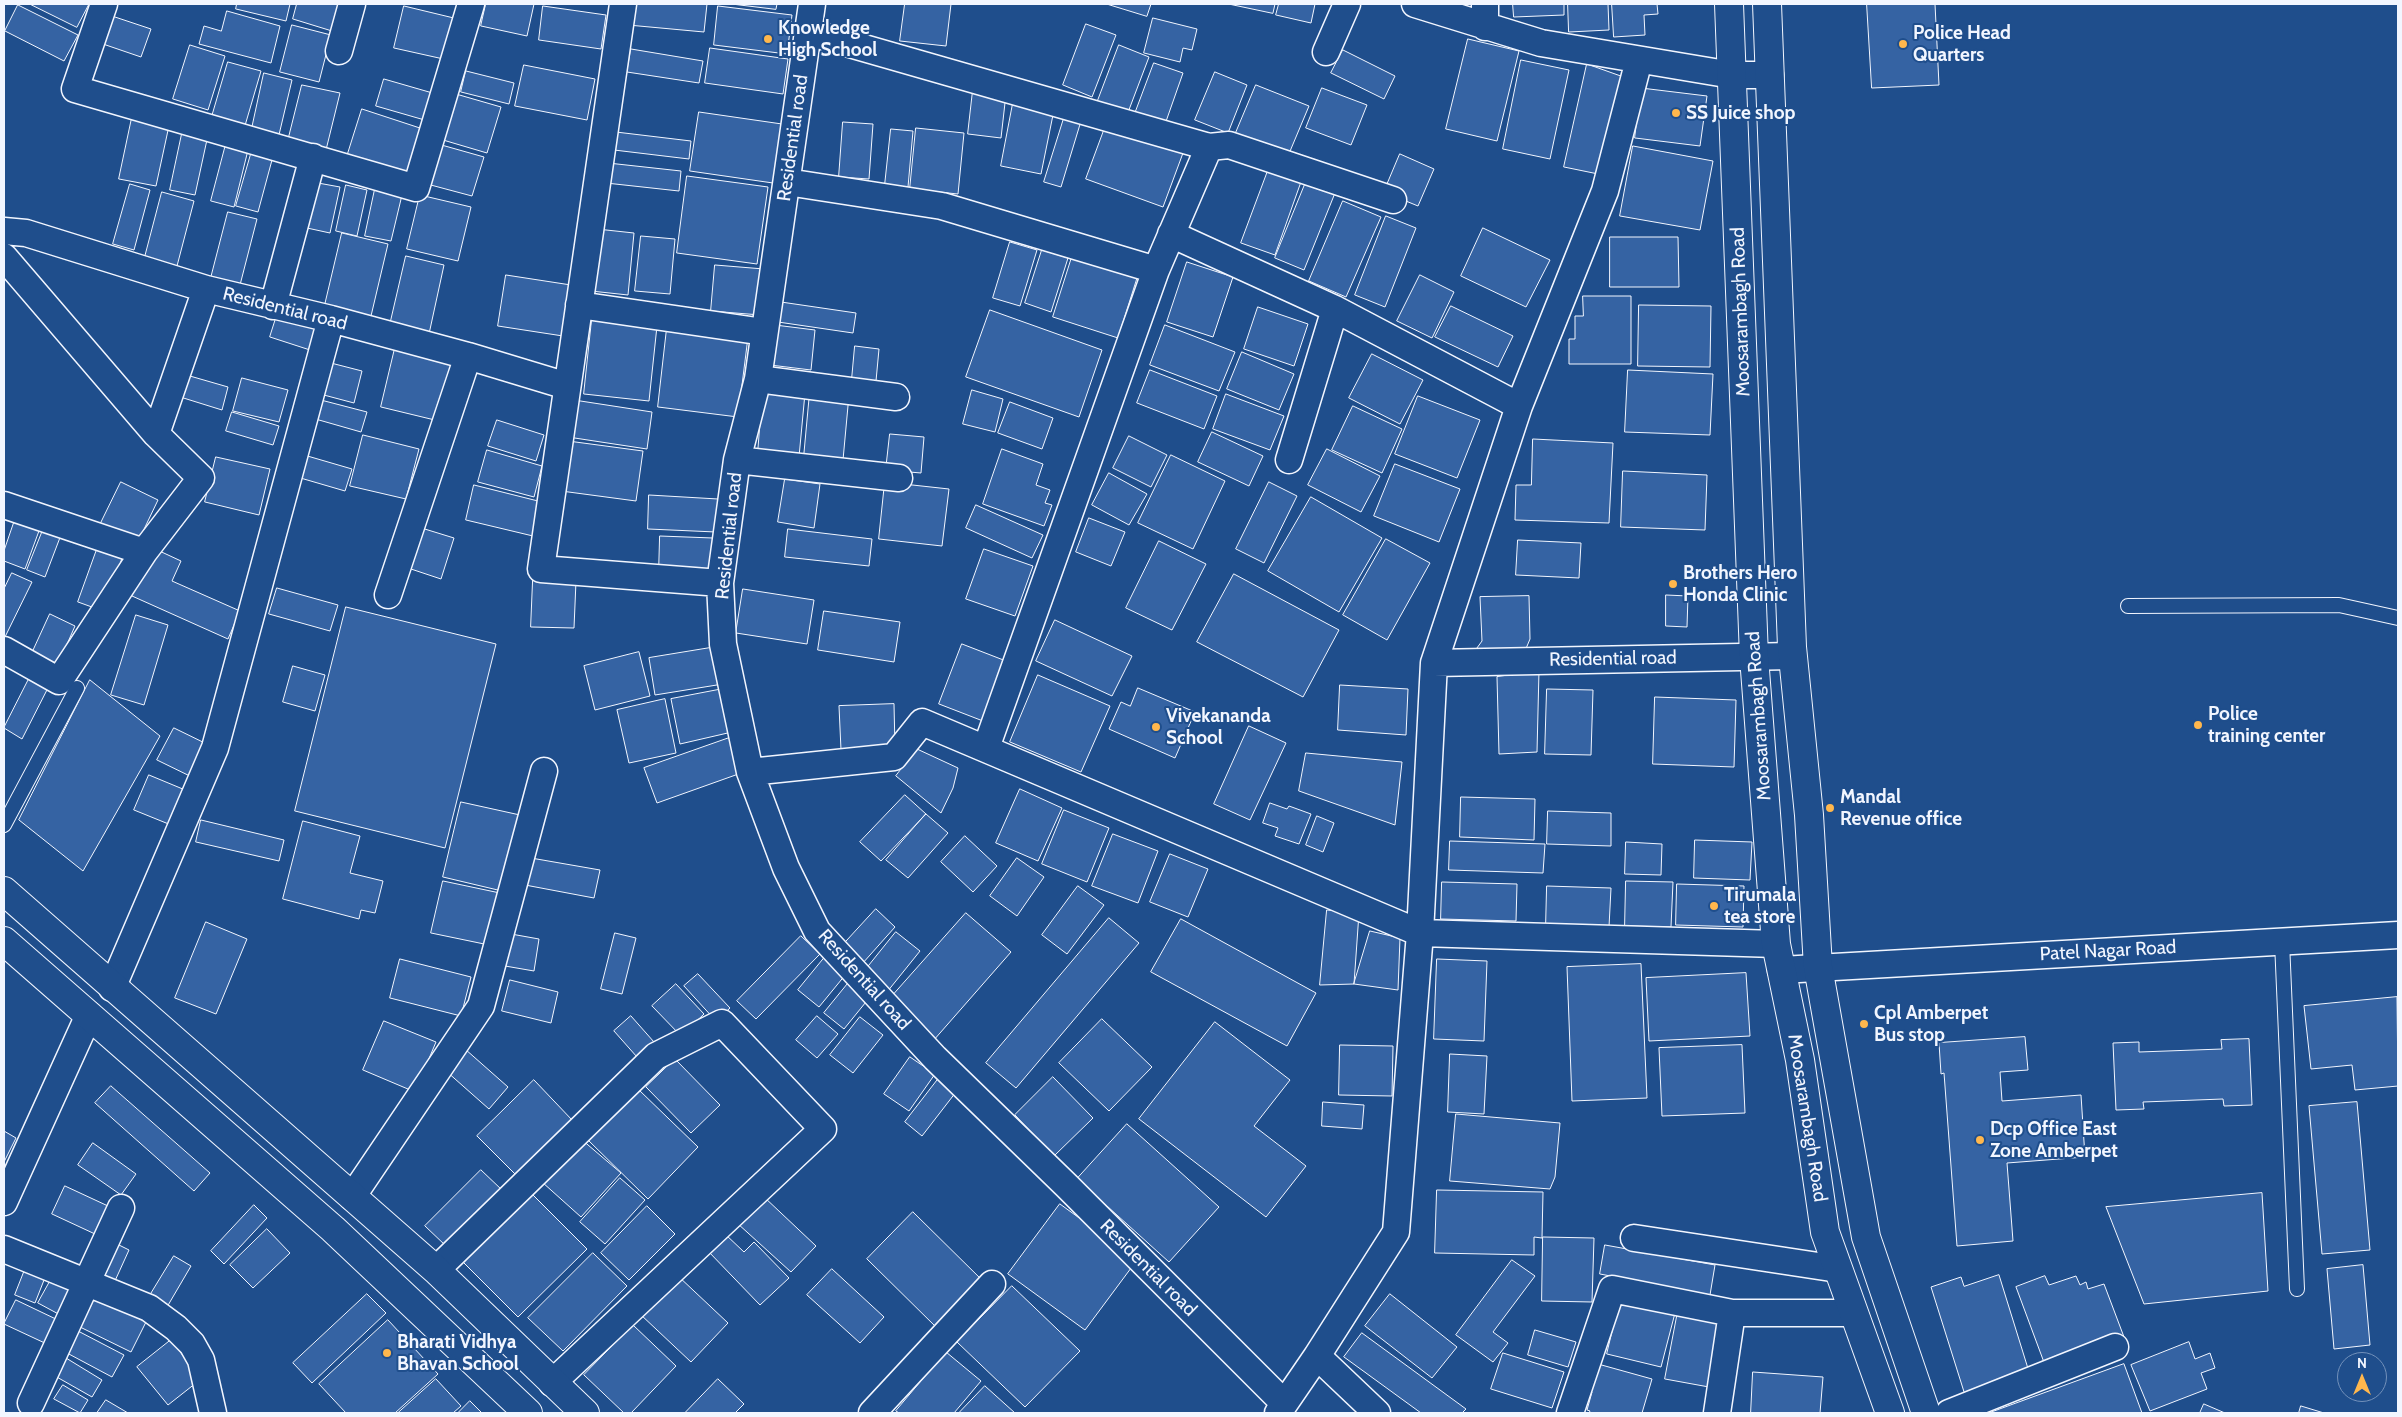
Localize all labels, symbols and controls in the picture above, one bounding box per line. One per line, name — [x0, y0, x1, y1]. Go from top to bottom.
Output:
place label: Knowledge High School — [778, 17, 877, 61]
place label: Police Head Quarters — [1913, 22, 2011, 66]
marker: Knowledge High School — [762, 33, 774, 45]
marker: Police Head Quarters — [1897, 38, 1909, 50]
street label: Residential road — [773, 73, 813, 203]
place label: SS Juice shop — [1686, 102, 1795, 124]
marker: SS Juice shop — [1670, 107, 1682, 119]
street label: Moosarambagh Road — [1727, 227, 1755, 397]
street label: Residential road — [220, 282, 350, 336]
street label: Residential road — [711, 471, 747, 601]
place label: Brothers Hero Honda Clinic — [1683, 562, 1797, 606]
marker: Brothers Hero Honda Clinic — [1667, 578, 1679, 590]
street label: Moosarambagh Road — [1742, 631, 1776, 801]
street label: Residential road — [1549, 646, 1677, 672]
place label: Police training center — [2208, 703, 2325, 747]
place label: Vivekananda School — [1166, 705, 1271, 749]
marker: Police training center — [2192, 719, 2204, 731]
marker: Vivekananda School — [1150, 721, 1162, 733]
place label: Mandal Revenue office — [1840, 786, 1962, 830]
marker: Mandal Revenue office — [1824, 802, 1836, 814]
place label: Tirumala tea store — [1724, 884, 1796, 928]
marker: Tirumala tea store — [1708, 900, 1720, 912]
street label: Residential road — [813, 925, 915, 1035]
street label: Patel Nagar Road — [2039, 936, 2177, 966]
place label: Cpl Amberpet Bus stop — [1874, 1002, 1988, 1046]
marker: Cpl Amberpet Bus stop — [1858, 1018, 1870, 1030]
street label: Moosarambagh Road — [1782, 1032, 1832, 1204]
place label: Dcp Office East Zone Amberpet — [1990, 1118, 2118, 1162]
marker: Dcp Office East Zone Amberpet — [1974, 1134, 1986, 1146]
street label: Residential road — [1095, 1215, 1201, 1321]
place label: Bharati Vidhya Bhavan School — [397, 1331, 519, 1375]
marker: Bharati Vidhya Bhavan School — [381, 1347, 393, 1359]
north arrow — [2337, 1352, 2387, 1402]
text: N — [2357, 1354, 2367, 1372]

